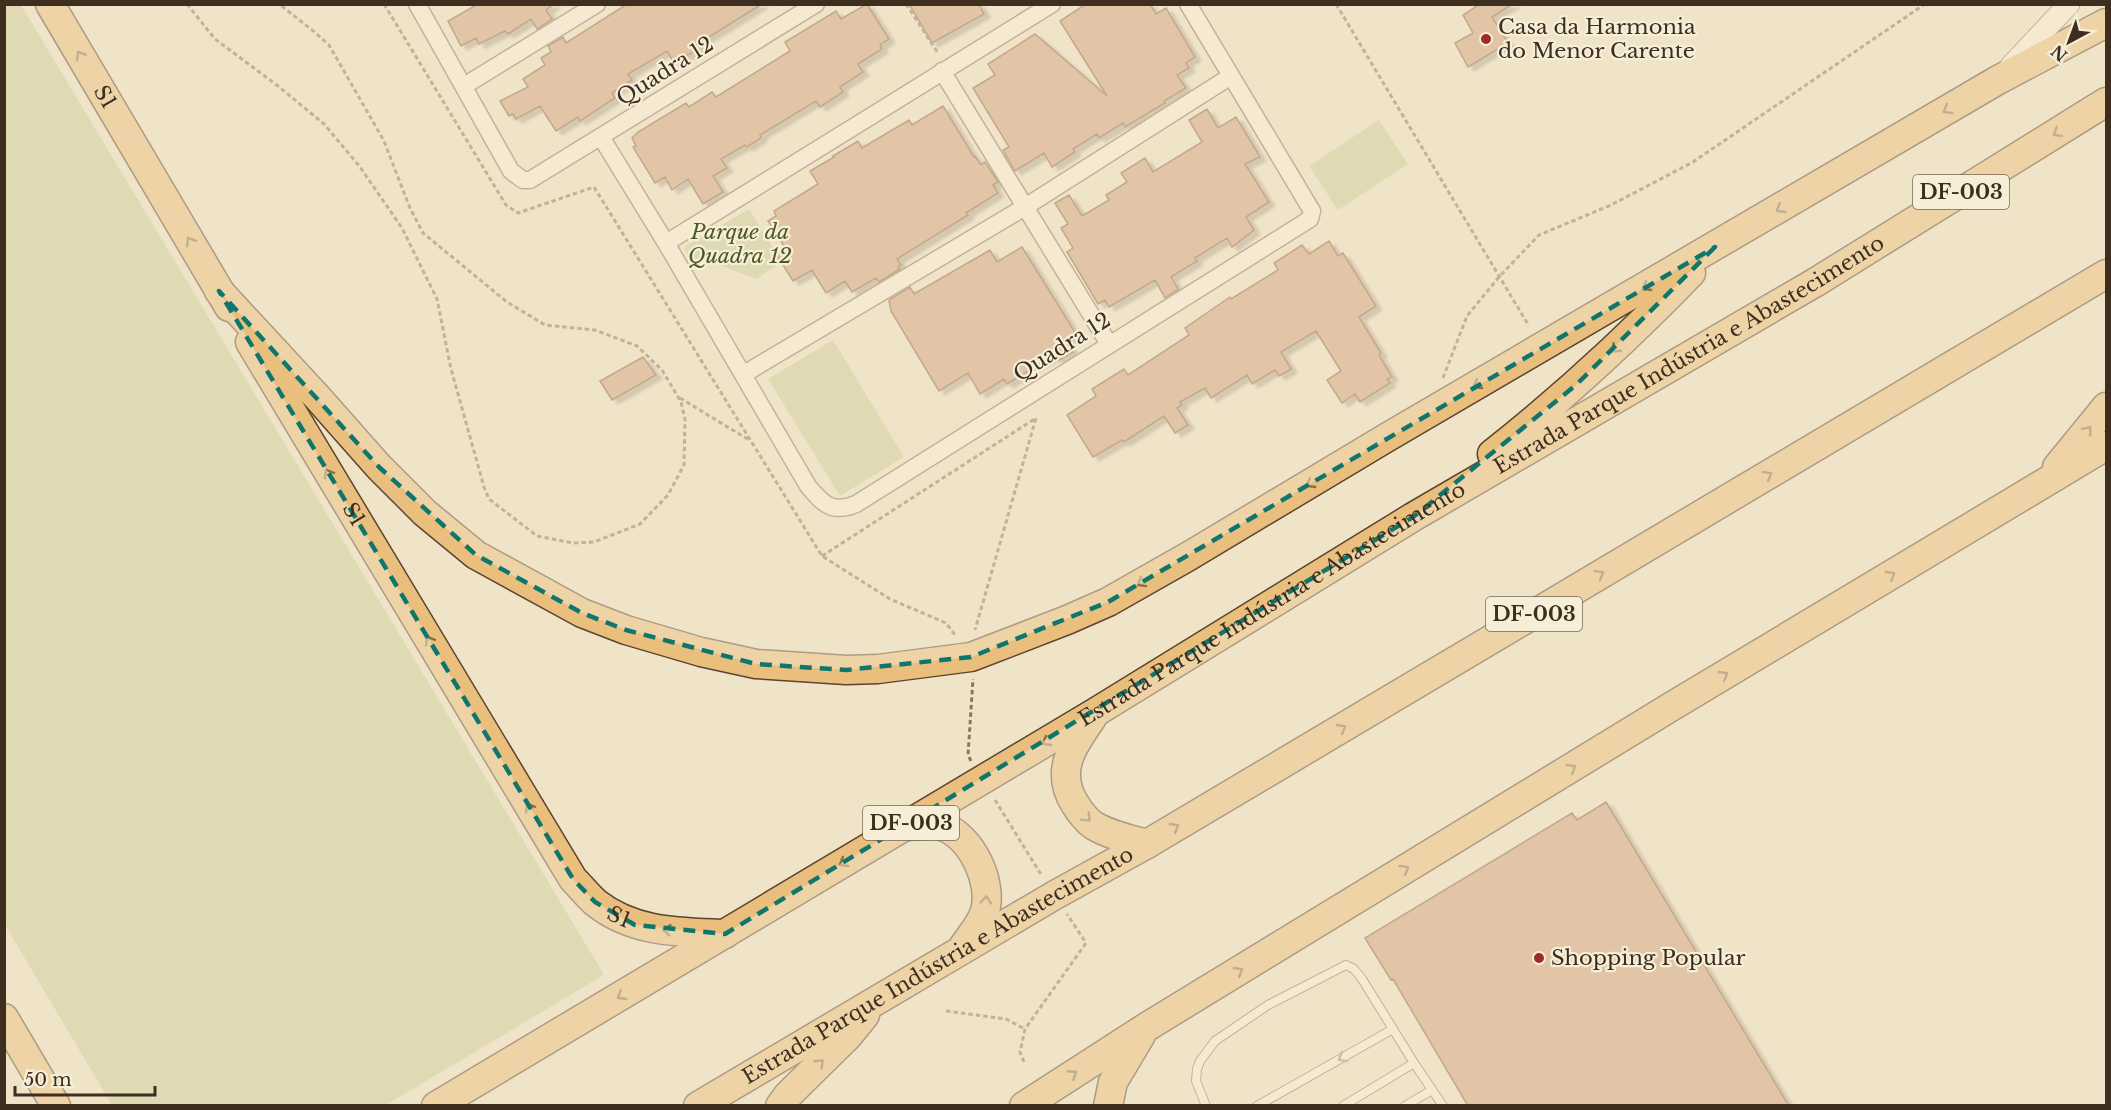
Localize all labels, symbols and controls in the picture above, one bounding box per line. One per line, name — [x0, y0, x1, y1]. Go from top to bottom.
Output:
north arrow — [2039, 12, 2099, 72]
place label: Casa da Harmonia do Menor Carente — [1498, 14, 1696, 64]
street label: Quadra 12 — [612, 31, 718, 111]
marker: Casa da Harmonia do Menor Carente — [1479, 32, 1493, 46]
text: N — [2047, 41, 2071, 66]
one-way arrow — [75, 51, 87, 61]
street label: S1 — [88, 81, 122, 113]
one-way arrow — [1943, 103, 1953, 114]
one-way arrow — [2053, 126, 2064, 137]
road number: DF-003 — [1913, 175, 2009, 209]
one-way arrow — [1775, 202, 1786, 214]
park label: Parque da Quadra 12 — [688, 219, 792, 269]
street label: Estrada Parque Indústria e Abastecimento — [1489, 230, 1889, 480]
one-way arrow — [185, 237, 197, 247]
one-way arrow — [1642, 280, 1652, 292]
street label: Quadra 12 — [1009, 307, 1115, 387]
one-way arrow — [1611, 342, 1622, 353]
one-way arrow — [1473, 378, 1484, 389]
one-way arrow — [2080, 426, 2091, 437]
one-way arrow — [324, 469, 336, 479]
one-way arrow — [1762, 470, 1772, 482]
street label: Estrada Parque Indústria e Abastecimento — [1074, 476, 1470, 732]
one-way arrow — [1306, 477, 1316, 489]
street label: S1 — [337, 498, 371, 531]
one-way arrow — [1594, 570, 1604, 582]
one-way arrow — [1885, 570, 1895, 582]
one-way arrow — [1137, 576, 1148, 587]
road number: DF-003 — [1486, 597, 1582, 631]
one-way arrow — [424, 636, 436, 646]
one-way arrow — [1718, 671, 1728, 682]
one-way arrow — [1336, 723, 1346, 735]
one-way arrow — [1042, 734, 1052, 746]
one-way arrow — [1565, 764, 1576, 775]
one-way arrow — [525, 803, 537, 813]
road number: DF-003 — [863, 806, 959, 840]
one-way arrow — [1080, 811, 1090, 822]
one-way arrow — [1169, 823, 1179, 835]
street label: Estrada Parque Indústria e Abastecimento — [738, 841, 1138, 1090]
one-way arrow — [839, 856, 849, 868]
one-way arrow — [1399, 865, 1409, 877]
one-way arrow — [979, 895, 992, 904]
street label: S1 — [603, 901, 634, 934]
one-way arrow — [662, 925, 671, 937]
place label: Shopping Popular — [1551, 945, 1746, 971]
marker: Shopping Popular — [1532, 951, 1546, 965]
one-way arrow — [1233, 966, 1243, 978]
one-way arrow — [617, 989, 627, 1001]
one-way arrow — [1338, 1051, 1348, 1062]
scale bar — [15, 1059, 154, 1097]
one-way arrow — [814, 1059, 824, 1070]
text: 50 m — [24, 1069, 72, 1091]
one-way arrow — [1066, 1070, 1077, 1081]

